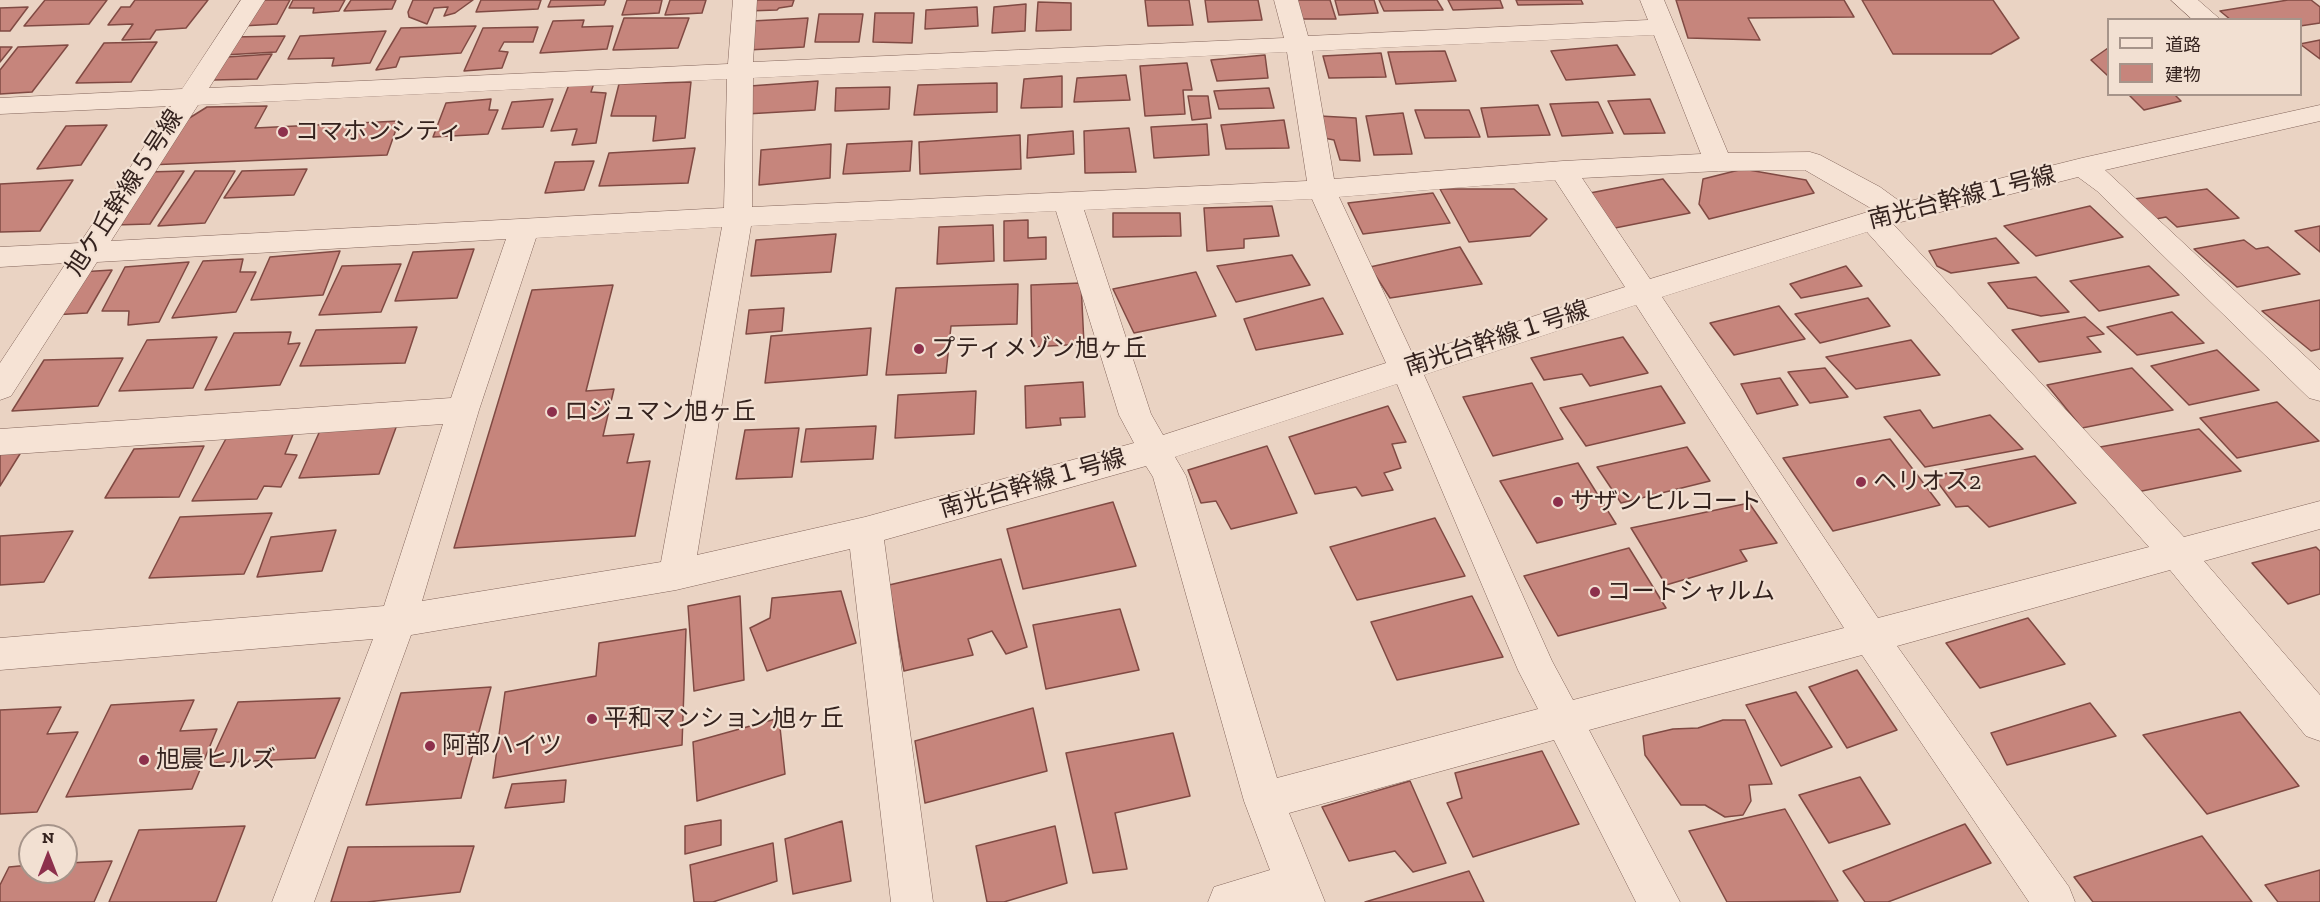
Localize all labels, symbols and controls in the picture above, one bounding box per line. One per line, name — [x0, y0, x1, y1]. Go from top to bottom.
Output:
legend — [2107, 18, 2302, 96]
text: 道路 — [2165, 34, 2201, 56]
text: 建物 — [2165, 64, 2201, 86]
street label: 旭ケ丘幹線５号線 — [61, 105, 189, 281]
place label: コマホンシティ — [295, 118, 463, 146]
marker: コマホンシティ — [276, 125, 290, 139]
street label: 南光台幹線１号線 — [1865, 161, 2059, 235]
street label: 南光台幹線１号線 — [1401, 296, 1593, 382]
place label: プティメゾン旭ヶ丘 — [931, 335, 1147, 363]
marker: プティメゾン旭ヶ丘 — [912, 342, 926, 356]
place label: ロジュマン旭ヶ丘 — [564, 398, 756, 426]
marker: ロジュマン旭ヶ丘 — [545, 405, 559, 419]
street label: 南光台幹線１号線 — [937, 444, 1129, 524]
place label: ヘリオス2 — [1873, 468, 1981, 496]
marker: ヘリオス2 — [1854, 475, 1868, 489]
place label: サザンヒルコート — [1570, 488, 1762, 516]
marker: サザンヒルコート — [1551, 495, 1565, 509]
place label: コートシャルム — [1607, 578, 1775, 606]
marker: コートシャルム — [1588, 585, 1602, 599]
place label: 平和マンション旭ヶ丘 — [604, 705, 844, 733]
marker: 平和マンション旭ヶ丘 — [585, 712, 599, 726]
place label: 阿部ハイツ — [442, 732, 562, 760]
marker: 阿部ハイツ — [423, 739, 437, 753]
place label: 旭晨ヒルズ — [156, 746, 276, 774]
marker: 旭晨ヒルズ — [137, 753, 151, 767]
north arrow — [18, 824, 78, 884]
text: N — [42, 828, 54, 847]

